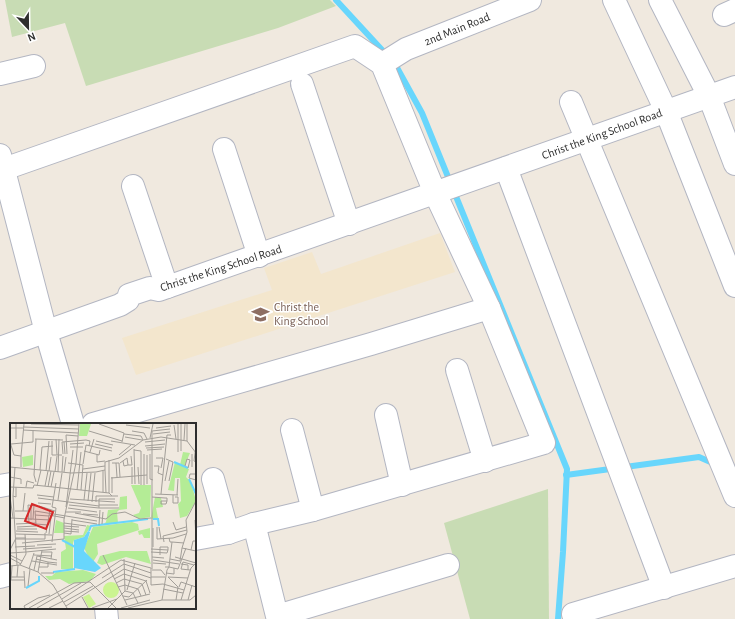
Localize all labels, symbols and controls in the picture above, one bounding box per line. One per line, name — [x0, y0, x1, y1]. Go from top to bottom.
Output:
north arrow — [8, 8, 48, 48]
street label: 2nd Main Road — [422, 10, 492, 48]
text: N — [26, 30, 37, 43]
street label: Christ the King School Road — [540, 107, 664, 161]
street label: Christ the King School Road — [159, 243, 283, 293]
place label: Christ the King School — [274, 301, 329, 327]
school or university icon: Christ the King School — [251, 304, 271, 324]
inset map — [10, 423, 196, 609]

